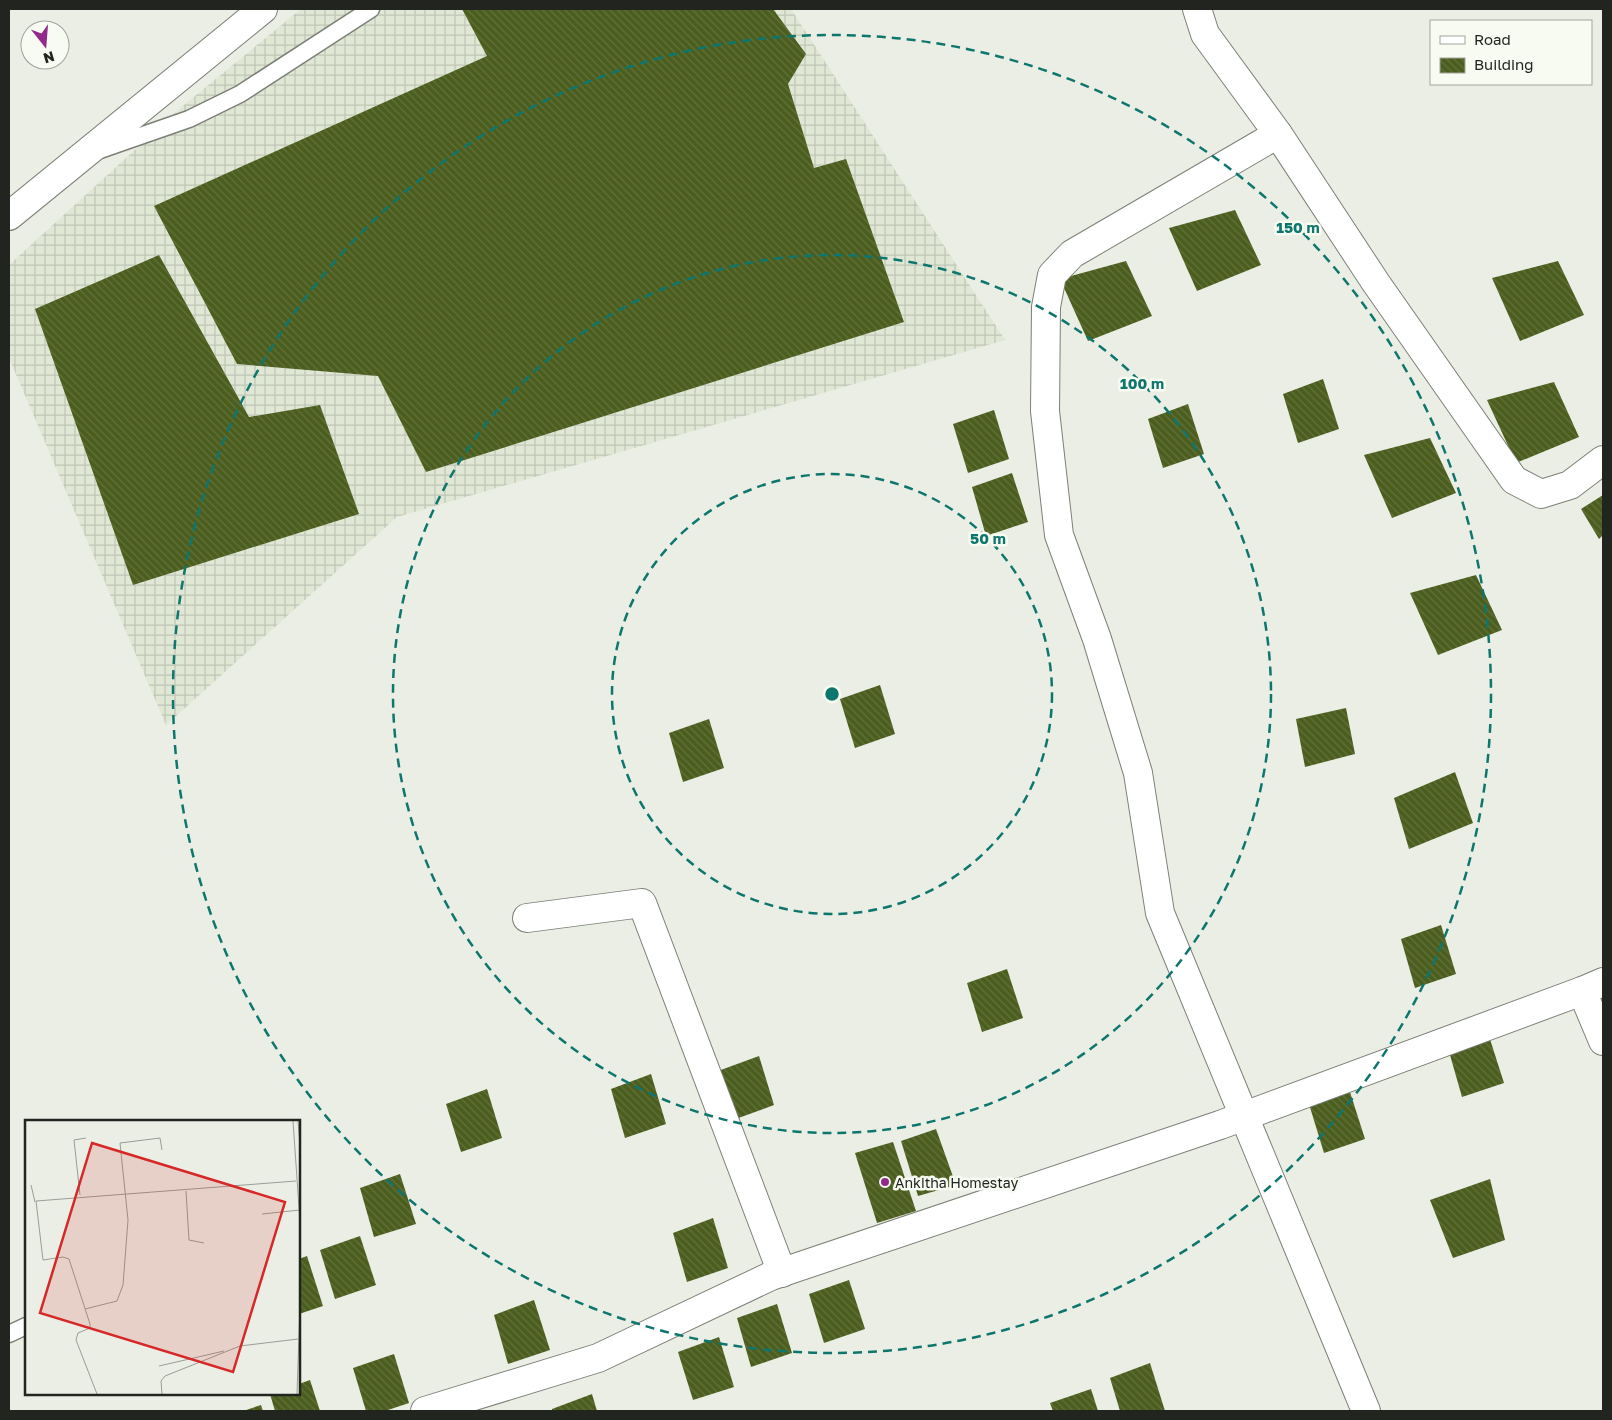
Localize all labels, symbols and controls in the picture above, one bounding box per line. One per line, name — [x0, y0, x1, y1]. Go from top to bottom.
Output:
north arrow — [20, 20, 70, 70]
legend — [1430, 20, 1592, 85]
text: Road — [1474, 30, 1511, 48]
text: N — [41, 48, 57, 68]
text: Building — [1474, 55, 1534, 73]
text: 150 m — [1276, 218, 1320, 236]
text: 100 m — [1120, 374, 1164, 392]
text: 50 m — [970, 529, 1006, 547]
centre of rings — [823, 685, 841, 703]
inset map — [25, 1120, 300, 1395]
place label: Ankitha Homestay — [895, 1174, 1018, 1191]
marker: Ankitha Homestay — [879, 1176, 891, 1188]

